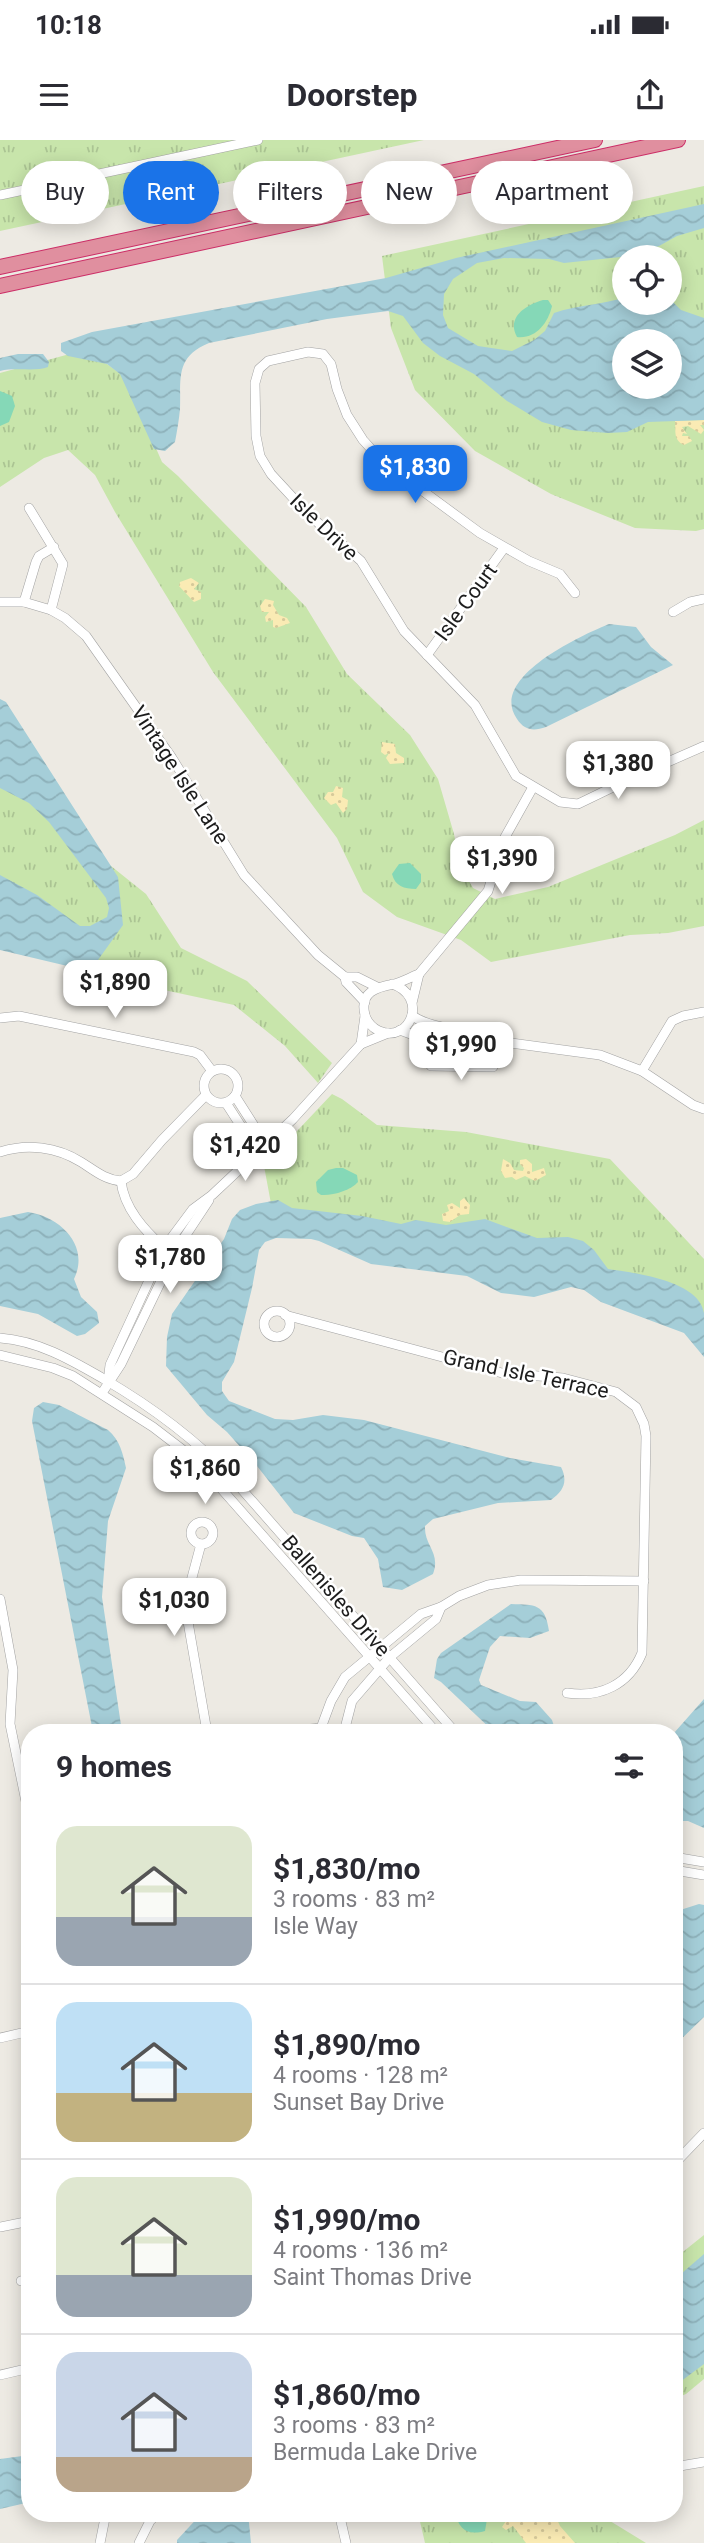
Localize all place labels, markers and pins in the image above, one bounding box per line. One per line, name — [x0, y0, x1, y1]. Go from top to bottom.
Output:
pin: $1,830 — [358, 446, 472, 505]
pin: $1,380 — [561, 742, 675, 801]
pin: $1,390 — [445, 836, 559, 896]
pin: $1,890 — [58, 960, 172, 1020]
pin: $1,990 — [404, 1023, 518, 1082]
pin: $1,420 — [188, 1124, 302, 1183]
pin: $1,780 — [113, 1236, 227, 1295]
pin: $1,860 — [148, 1446, 262, 1506]
pin: $1,030 — [117, 1578, 231, 1638]

